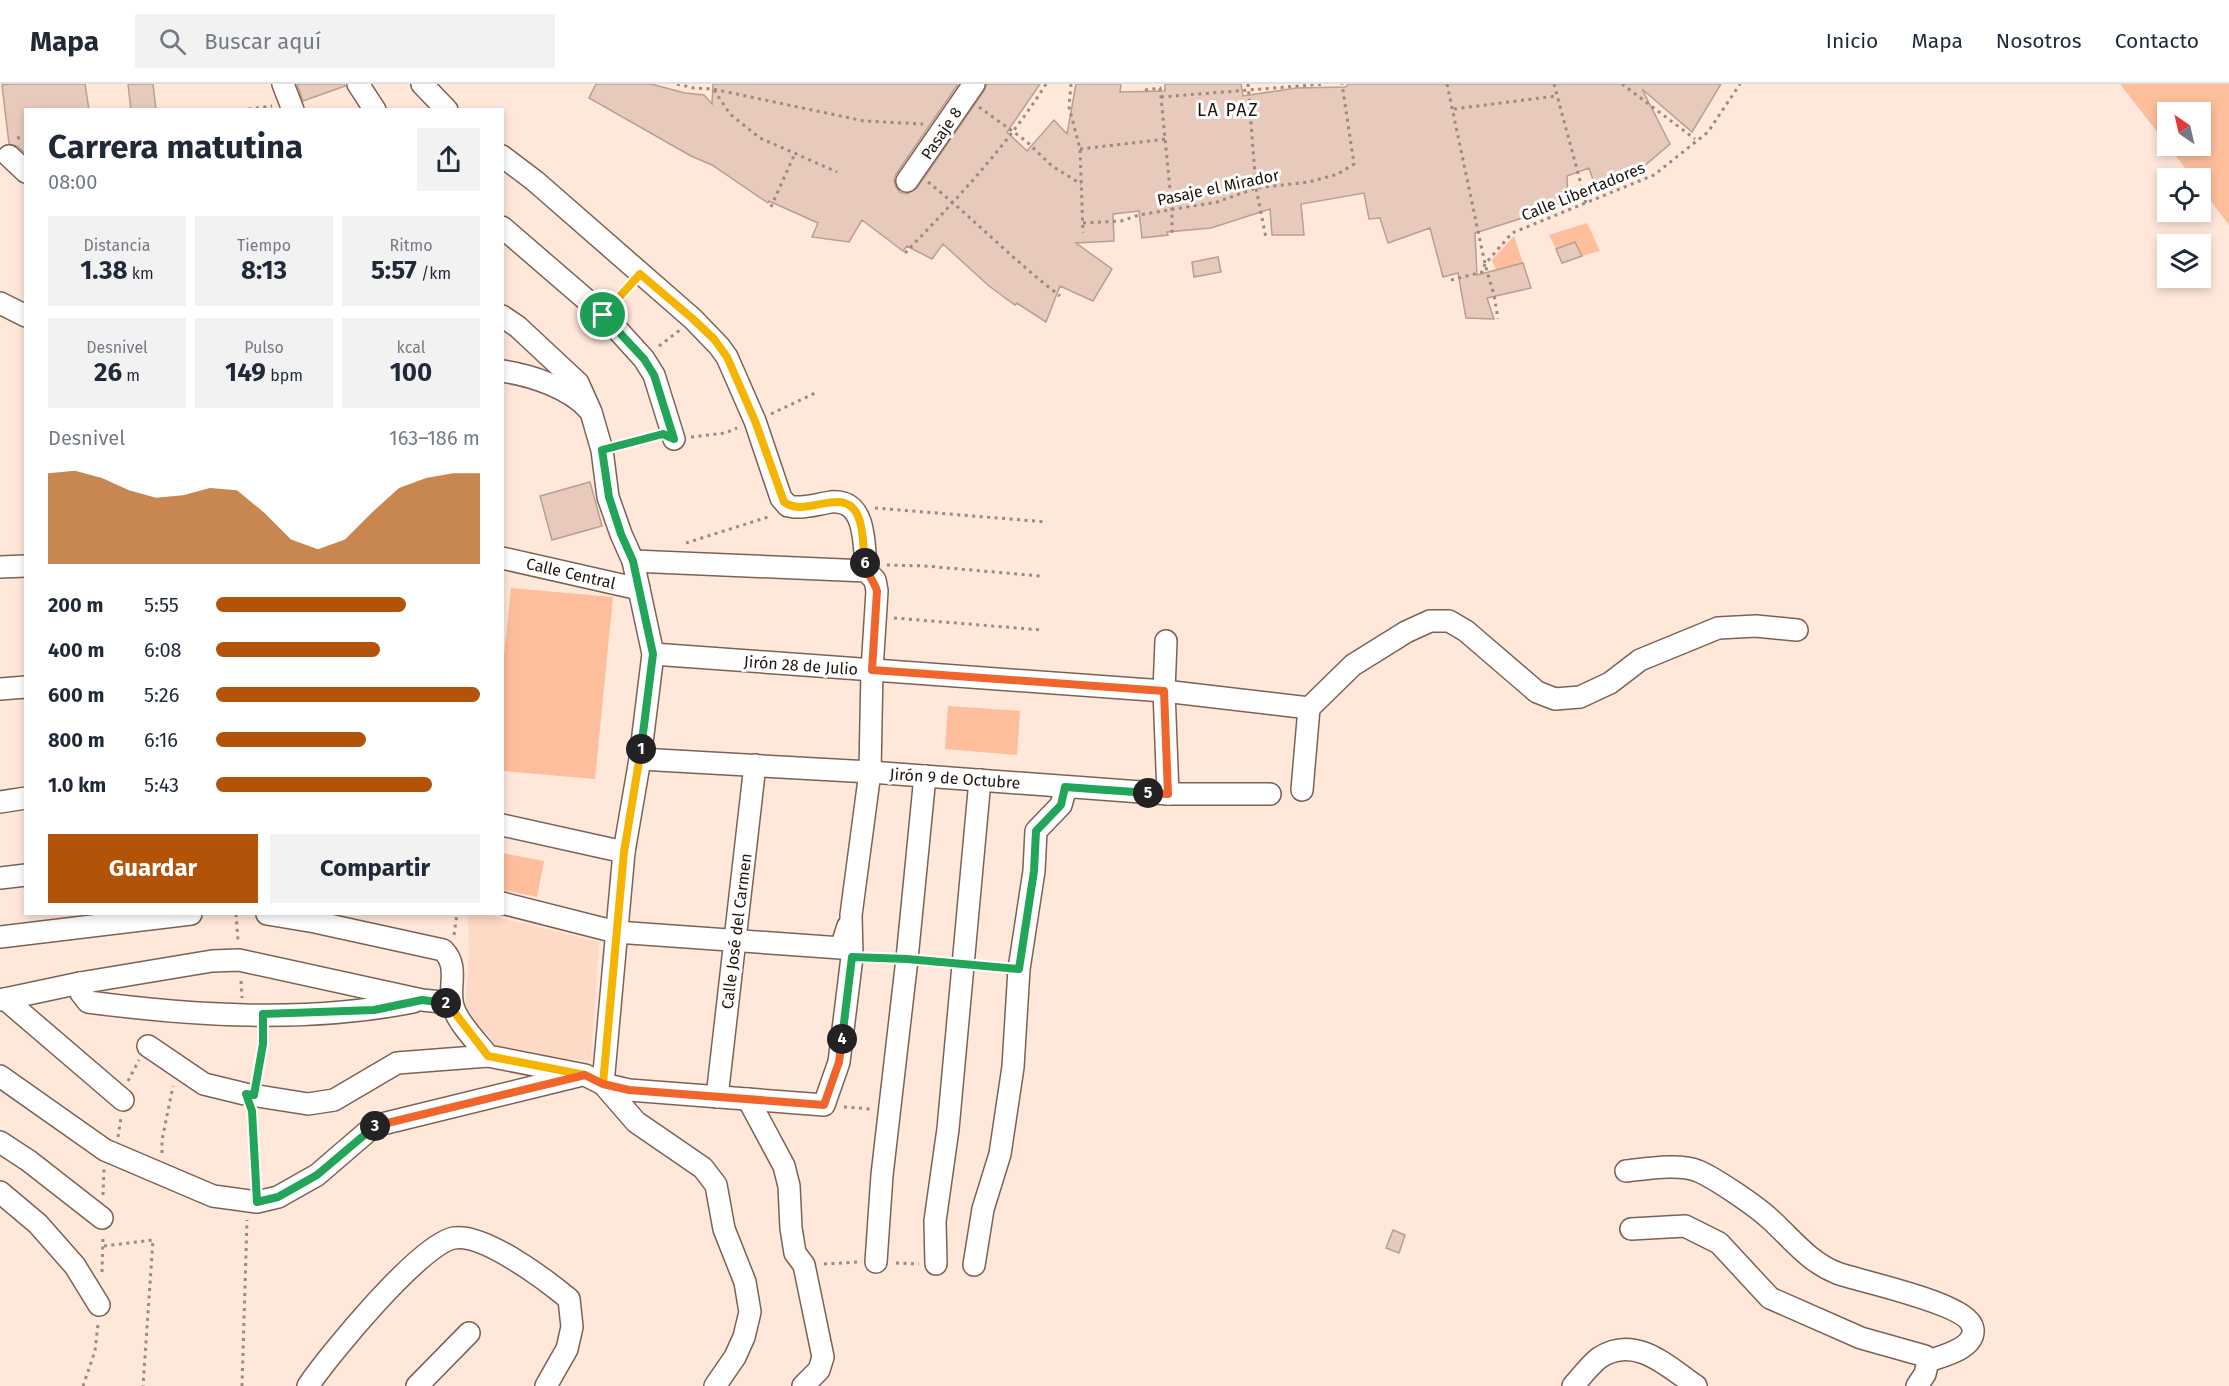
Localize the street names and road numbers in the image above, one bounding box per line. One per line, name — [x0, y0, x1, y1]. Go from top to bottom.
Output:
street label: Pasaje 8 — [917, 103, 966, 163]
street label: Calle Libertadores — [1519, 158, 1648, 225]
street label: Pasaje el Mirador — [1155, 165, 1282, 210]
street label: Calle Central — [524, 554, 618, 593]
street label: Jirón 28 de Julio — [743, 652, 859, 679]
street label: Jirón 9 de Octubre — [889, 764, 1021, 793]
street label: Calle José del Carmen — [718, 852, 755, 1010]

